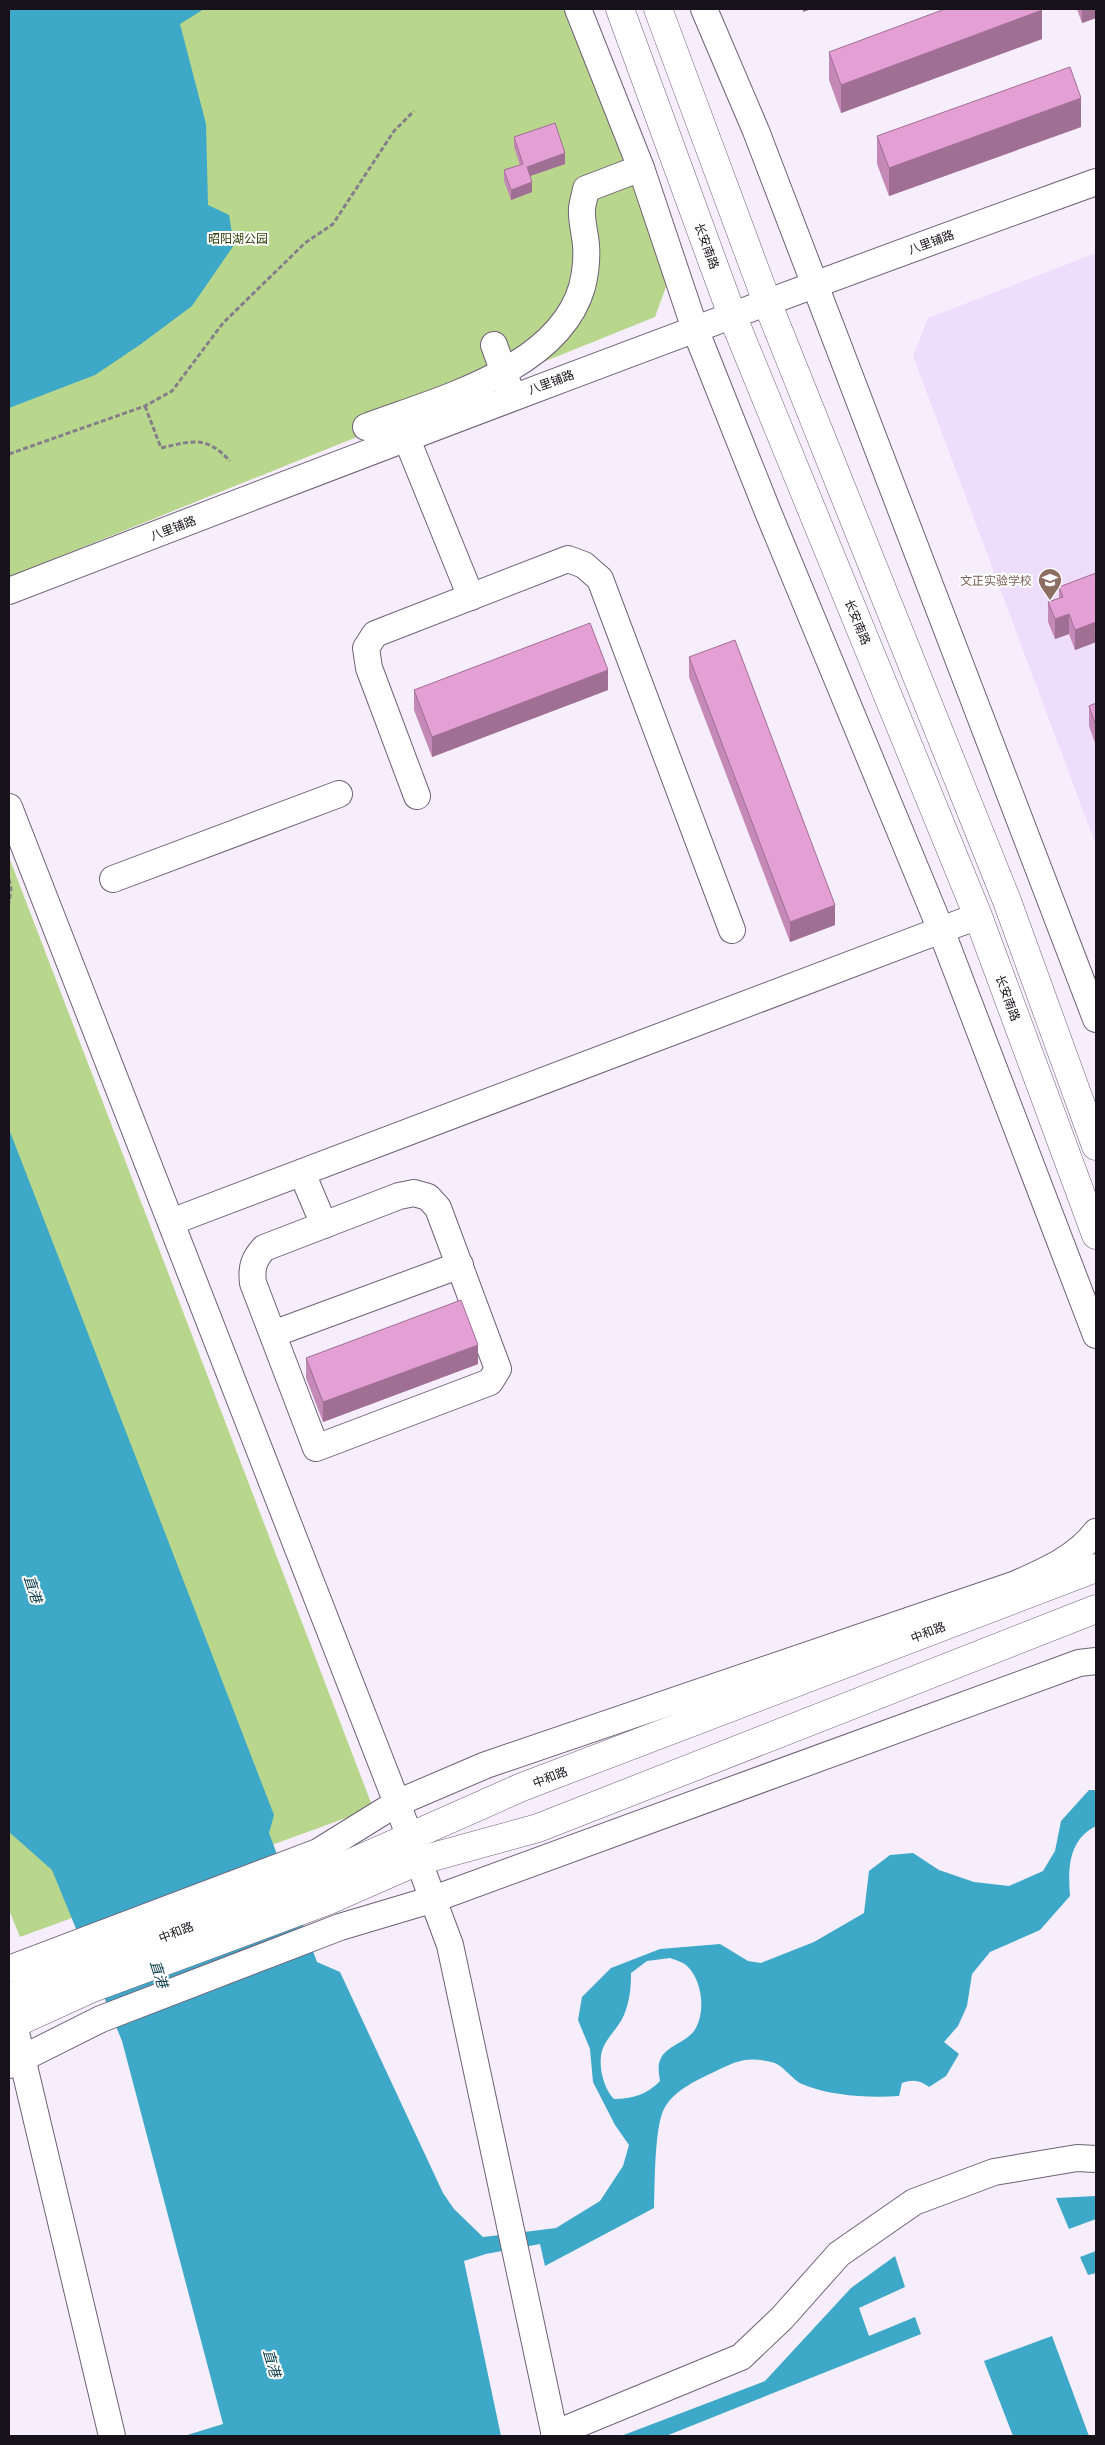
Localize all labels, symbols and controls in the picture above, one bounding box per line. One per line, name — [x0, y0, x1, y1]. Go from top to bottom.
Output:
street label: 长安南路 — [692, 221, 722, 271]
street label: 八里铺路 — [906, 227, 956, 257]
park label: 昭阳湖公园 — [208, 231, 268, 246]
street label: 八里铺路 — [526, 367, 576, 397]
street label: 八里铺路 — [148, 512, 198, 544]
school or university icon: 文正实验学校 — [1037, 567, 1063, 601]
place label: 文正实验学校 — [960, 573, 1032, 588]
street label: 长安南路 — [842, 597, 874, 647]
street label: 长安南路 — [993, 973, 1023, 1023]
water label: 直港 — [20, 1573, 47, 1607]
street label: 中和路 — [909, 1619, 947, 1645]
street label: 中和路 — [531, 1764, 569, 1790]
street label: 中和路 — [157, 1919, 195, 1945]
water label: 直港 — [146, 1958, 173, 1992]
water label: 直港 — [259, 2347, 285, 2381]

